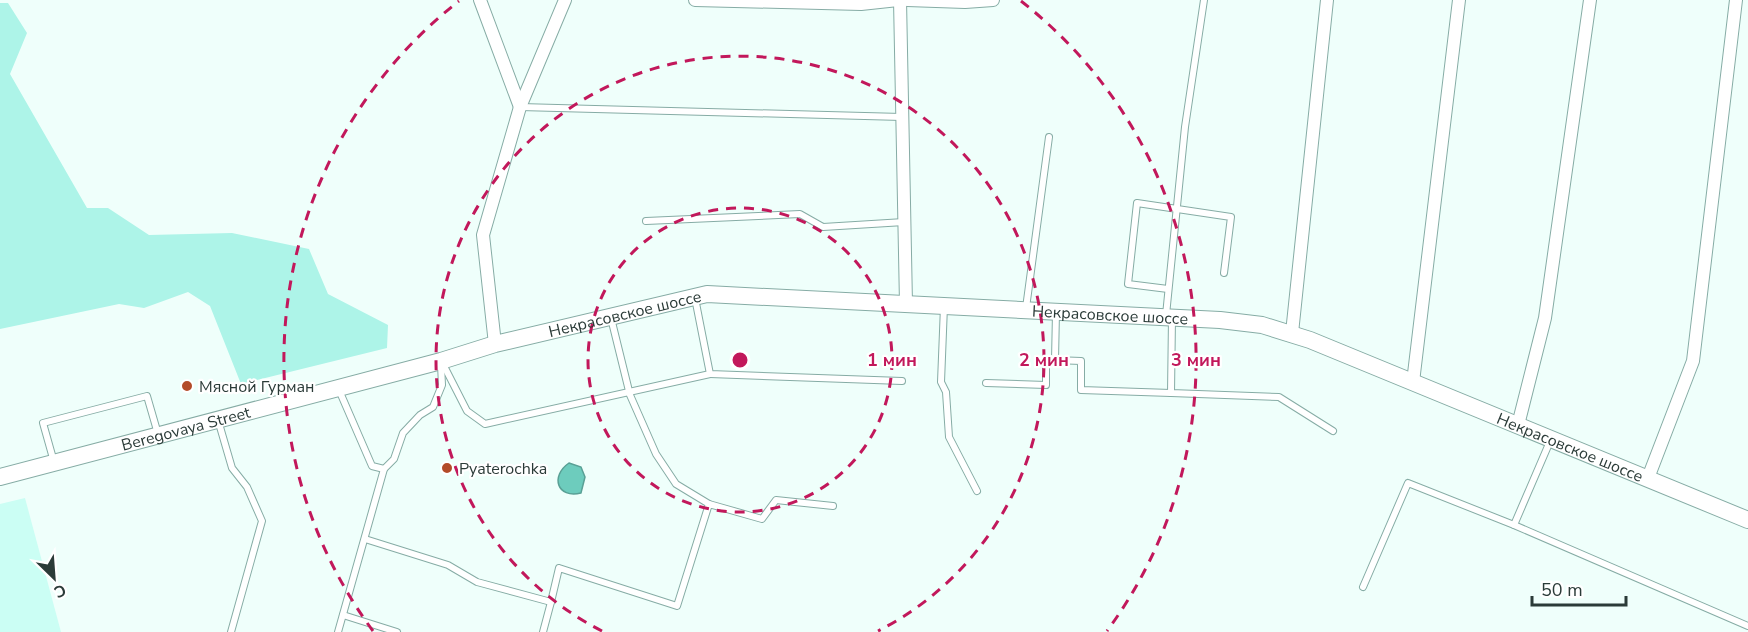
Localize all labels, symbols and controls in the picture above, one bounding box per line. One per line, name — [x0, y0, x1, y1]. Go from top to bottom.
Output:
street label: Некрасовское шоссе — [546, 286, 704, 343]
street label: Некрасовское шоссе — [1031, 300, 1189, 330]
text: 1 мин — [867, 348, 917, 372]
text: 2 мин — [1019, 348, 1069, 372]
text: 3 мин — [1171, 348, 1221, 372]
centre of rings — [730, 350, 750, 370]
place label: Мясной Гурман — [199, 376, 314, 398]
marker: Мясной Гурман — [180, 379, 194, 393]
street label: Beregovaya Street — [119, 402, 253, 457]
street label: Некрасовское шоссе — [1493, 408, 1646, 488]
place label: Pyaterochka — [459, 458, 547, 480]
marker: Pyaterochka — [440, 461, 454, 475]
north arrow — [24, 548, 84, 608]
scale bar — [1532, 569, 1626, 607]
text: С — [50, 578, 69, 603]
text: 50 m — [1541, 578, 1583, 602]

